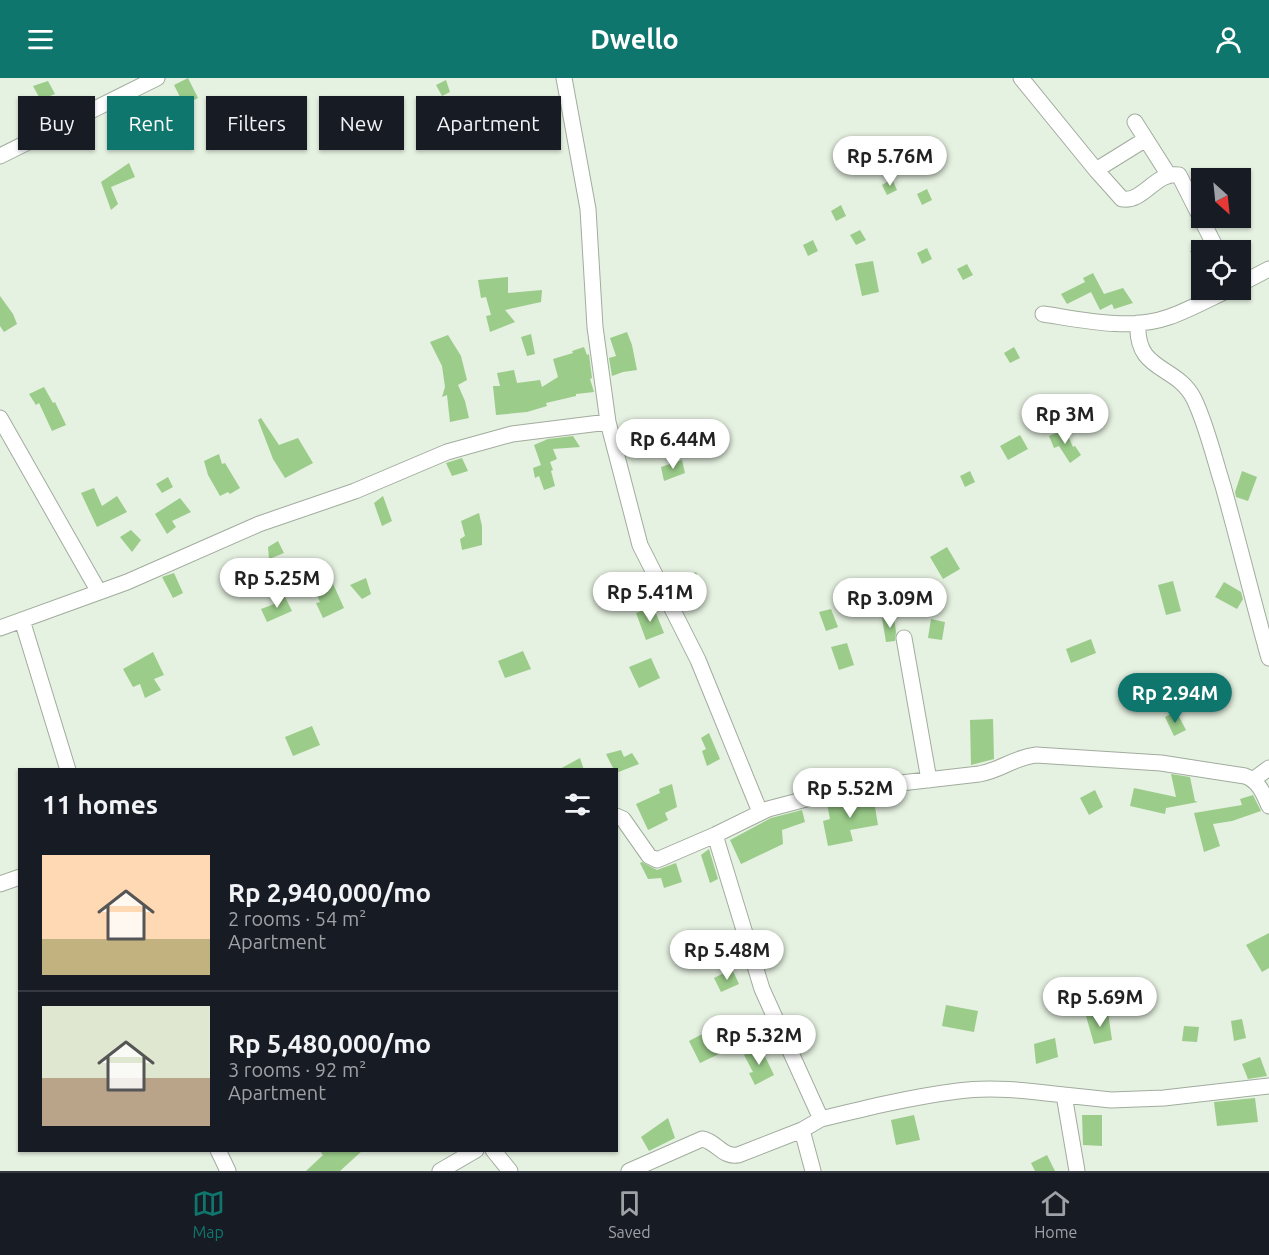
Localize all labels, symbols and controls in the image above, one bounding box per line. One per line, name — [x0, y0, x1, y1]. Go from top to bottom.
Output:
icon: menu — [24, 23, 57, 56]
icon: person — [1212, 23, 1245, 56]
text: Dwello — [590, 24, 679, 54]
chip: Buy — [18, 96, 95, 150]
chip: Rent — [107, 96, 194, 150]
chip: Filters — [206, 96, 307, 150]
chip: New — [319, 96, 404, 150]
chip: Apartment — [416, 96, 561, 150]
pin: Rp 5.76M — [828, 136, 952, 187]
text: Rp 5.76M — [847, 144, 933, 167]
north arrow — [1191, 168, 1251, 228]
map controls — [1191, 168, 1251, 300]
button: locate — [1191, 240, 1251, 300]
pin: Rp 3M — [1023, 394, 1107, 445]
text: Rp 3M — [1036, 402, 1094, 425]
pin: Rp 6.44M — [611, 419, 735, 470]
text: Rp 6.44M — [630, 427, 716, 450]
pin: Rp 5.25M — [215, 558, 339, 609]
text: Rp 5.25M — [234, 566, 320, 589]
pin: Rp 5.41M — [588, 572, 712, 623]
pin: Rp 3.09M — [828, 578, 952, 629]
text: Rp 5.41M — [607, 580, 693, 603]
text: Rp 3.09M — [847, 586, 933, 609]
pin: Rp 2.94M — [1113, 673, 1237, 724]
text: Rp 2.94M — [1132, 681, 1218, 704]
pin: Rp 5.52M — [788, 768, 912, 819]
text: Rp 5.52M — [807, 776, 893, 799]
icon: filters — [561, 788, 594, 821]
text: 11 homes — [42, 790, 158, 819]
text: Rp 2,940,000/mo — [228, 878, 431, 907]
icon: home — [90, 879, 162, 951]
text: 2 rooms · 54 m² — [228, 907, 366, 930]
text: Apartment — [228, 930, 326, 953]
pin: Rp 5.48M — [665, 930, 789, 981]
text: Rp 5.48M — [684, 938, 770, 961]
pin: Rp 5.69M — [1038, 977, 1162, 1028]
text: Rp 5.69M — [1057, 985, 1143, 1008]
pin: Rp 5.32M — [697, 1015, 821, 1066]
text: Rp 5.32M — [716, 1023, 802, 1046]
text: Rp 5,480,000/mo — [228, 1029, 431, 1058]
icon: home — [90, 1030, 162, 1102]
text: 3 rooms · 92 m² — [228, 1058, 366, 1081]
text: Apartment — [228, 1081, 326, 1104]
tab: Map — [192, 1187, 225, 1241]
tab: Saved — [608, 1187, 651, 1241]
tab: Home — [1034, 1187, 1077, 1241]

